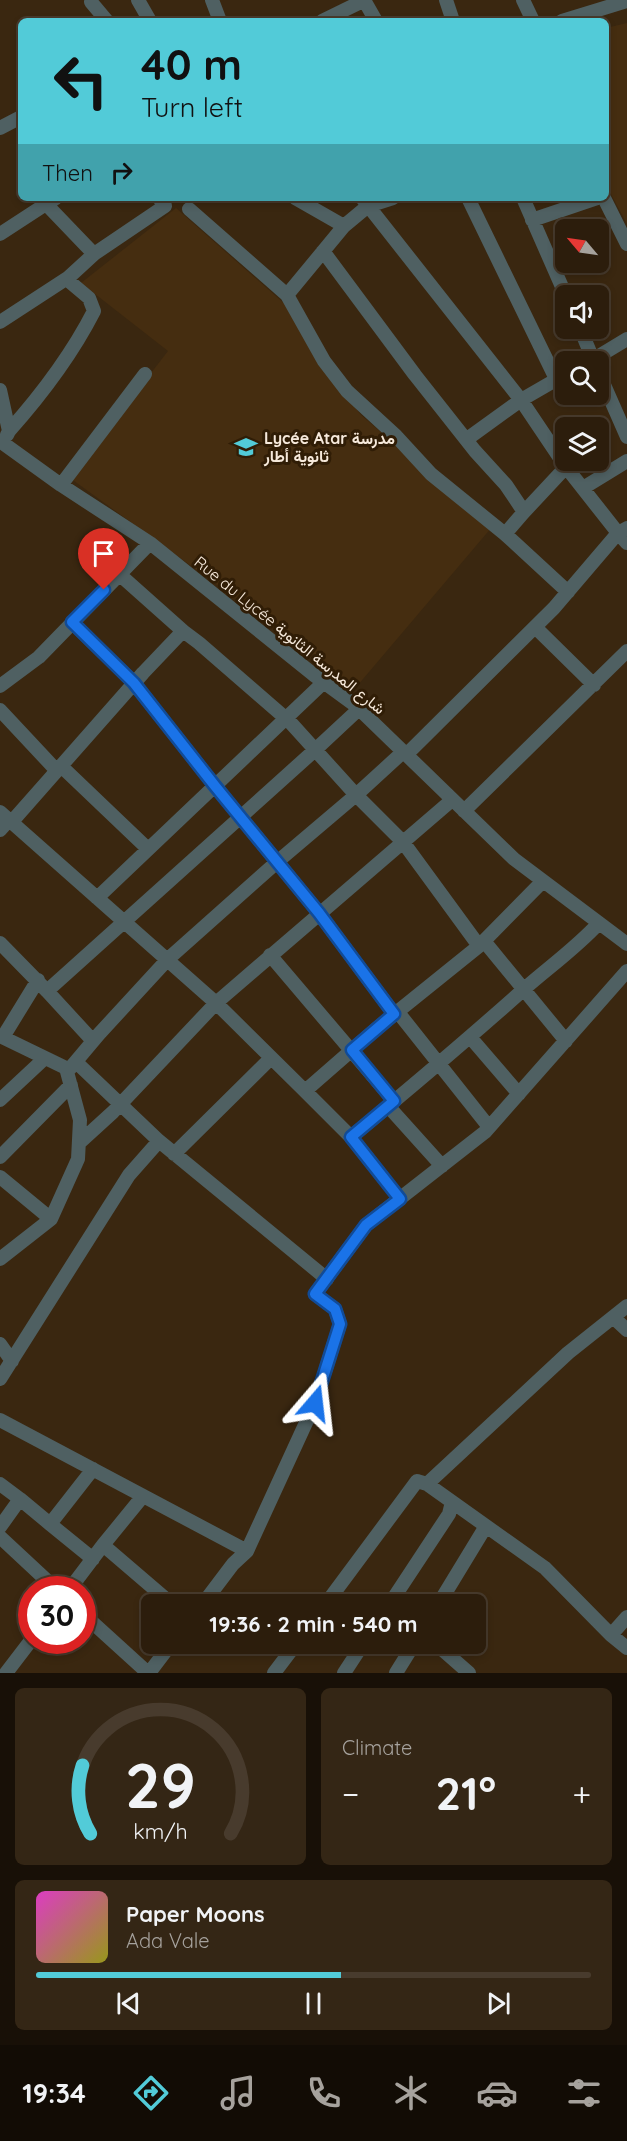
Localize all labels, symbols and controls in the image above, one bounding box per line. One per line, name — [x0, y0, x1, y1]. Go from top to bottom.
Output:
text: 40 m — [141, 38, 242, 91]
icon: left — [42, 42, 120, 120]
text: Turn left — [141, 90, 243, 124]
icon: right — [105, 156, 138, 189]
text: Then — [42, 159, 93, 187]
north arrow — [555, 219, 609, 273]
map controls — [555, 219, 609, 471]
button: sound — [555, 285, 609, 339]
button: search — [555, 351, 609, 405]
button: layers — [555, 417, 609, 471]
place label: Lycée Atar مدرسة ثانوية أطار — [263, 428, 395, 467]
school or university icon: Lycée Atar مدرسة ثانوية أطار — [233, 434, 259, 460]
pin — [78, 528, 129, 590]
icon: arrive — [87, 537, 120, 570]
street label: Rue du Lycée شارع المدرسة الثانوية — [189, 552, 390, 720]
position arrow — [283, 1371, 347, 1435]
speed limit sign: 30 — [18, 1576, 96, 1654]
text: 19:36 · 2 min · 540 m — [209, 1610, 418, 1638]
text: Climate — [342, 1735, 412, 1760]
text: 29 — [125, 1746, 196, 1824]
text: 21° — [435, 1765, 496, 1821]
text: − — [342, 1773, 359, 1814]
text: + — [572, 1773, 591, 1814]
text: km/h — [133, 1818, 188, 1844]
text: Paper Moons — [126, 1900, 265, 1928]
text: Ada Vale — [126, 1928, 210, 1953]
icon: previous — [112, 1987, 145, 2020]
icon: pause — [297, 1987, 330, 2020]
icon: next — [482, 1987, 515, 2020]
icon: directions — [130, 2072, 172, 2114]
icon: music — [217, 2072, 259, 2114]
icon: phone — [303, 2072, 345, 2114]
icon: climate — [390, 2072, 432, 2114]
icon: car — [476, 2072, 518, 2114]
icon: filters — [563, 2072, 605, 2114]
text: 19:34 — [22, 2076, 86, 2110]

